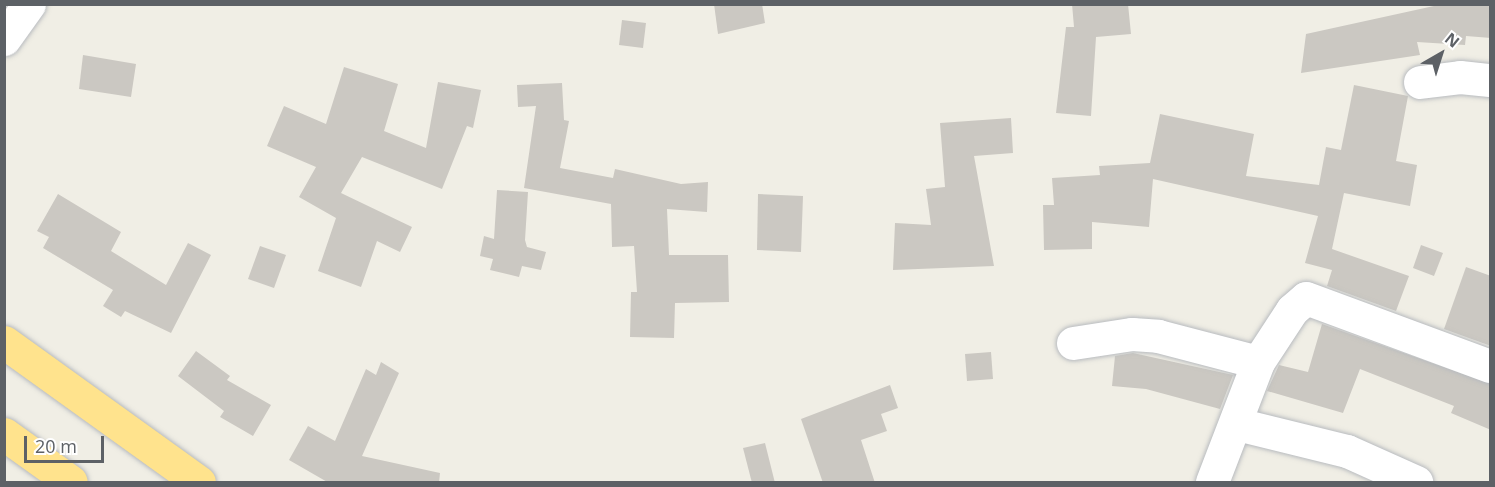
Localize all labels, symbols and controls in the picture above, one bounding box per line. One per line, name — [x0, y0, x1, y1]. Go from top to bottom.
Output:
north arrow — [1411, 24, 1471, 84]
text: N — [1440, 27, 1464, 53]
scale bar — [27, 424, 106, 462]
text: 20 m — [35, 434, 77, 458]

